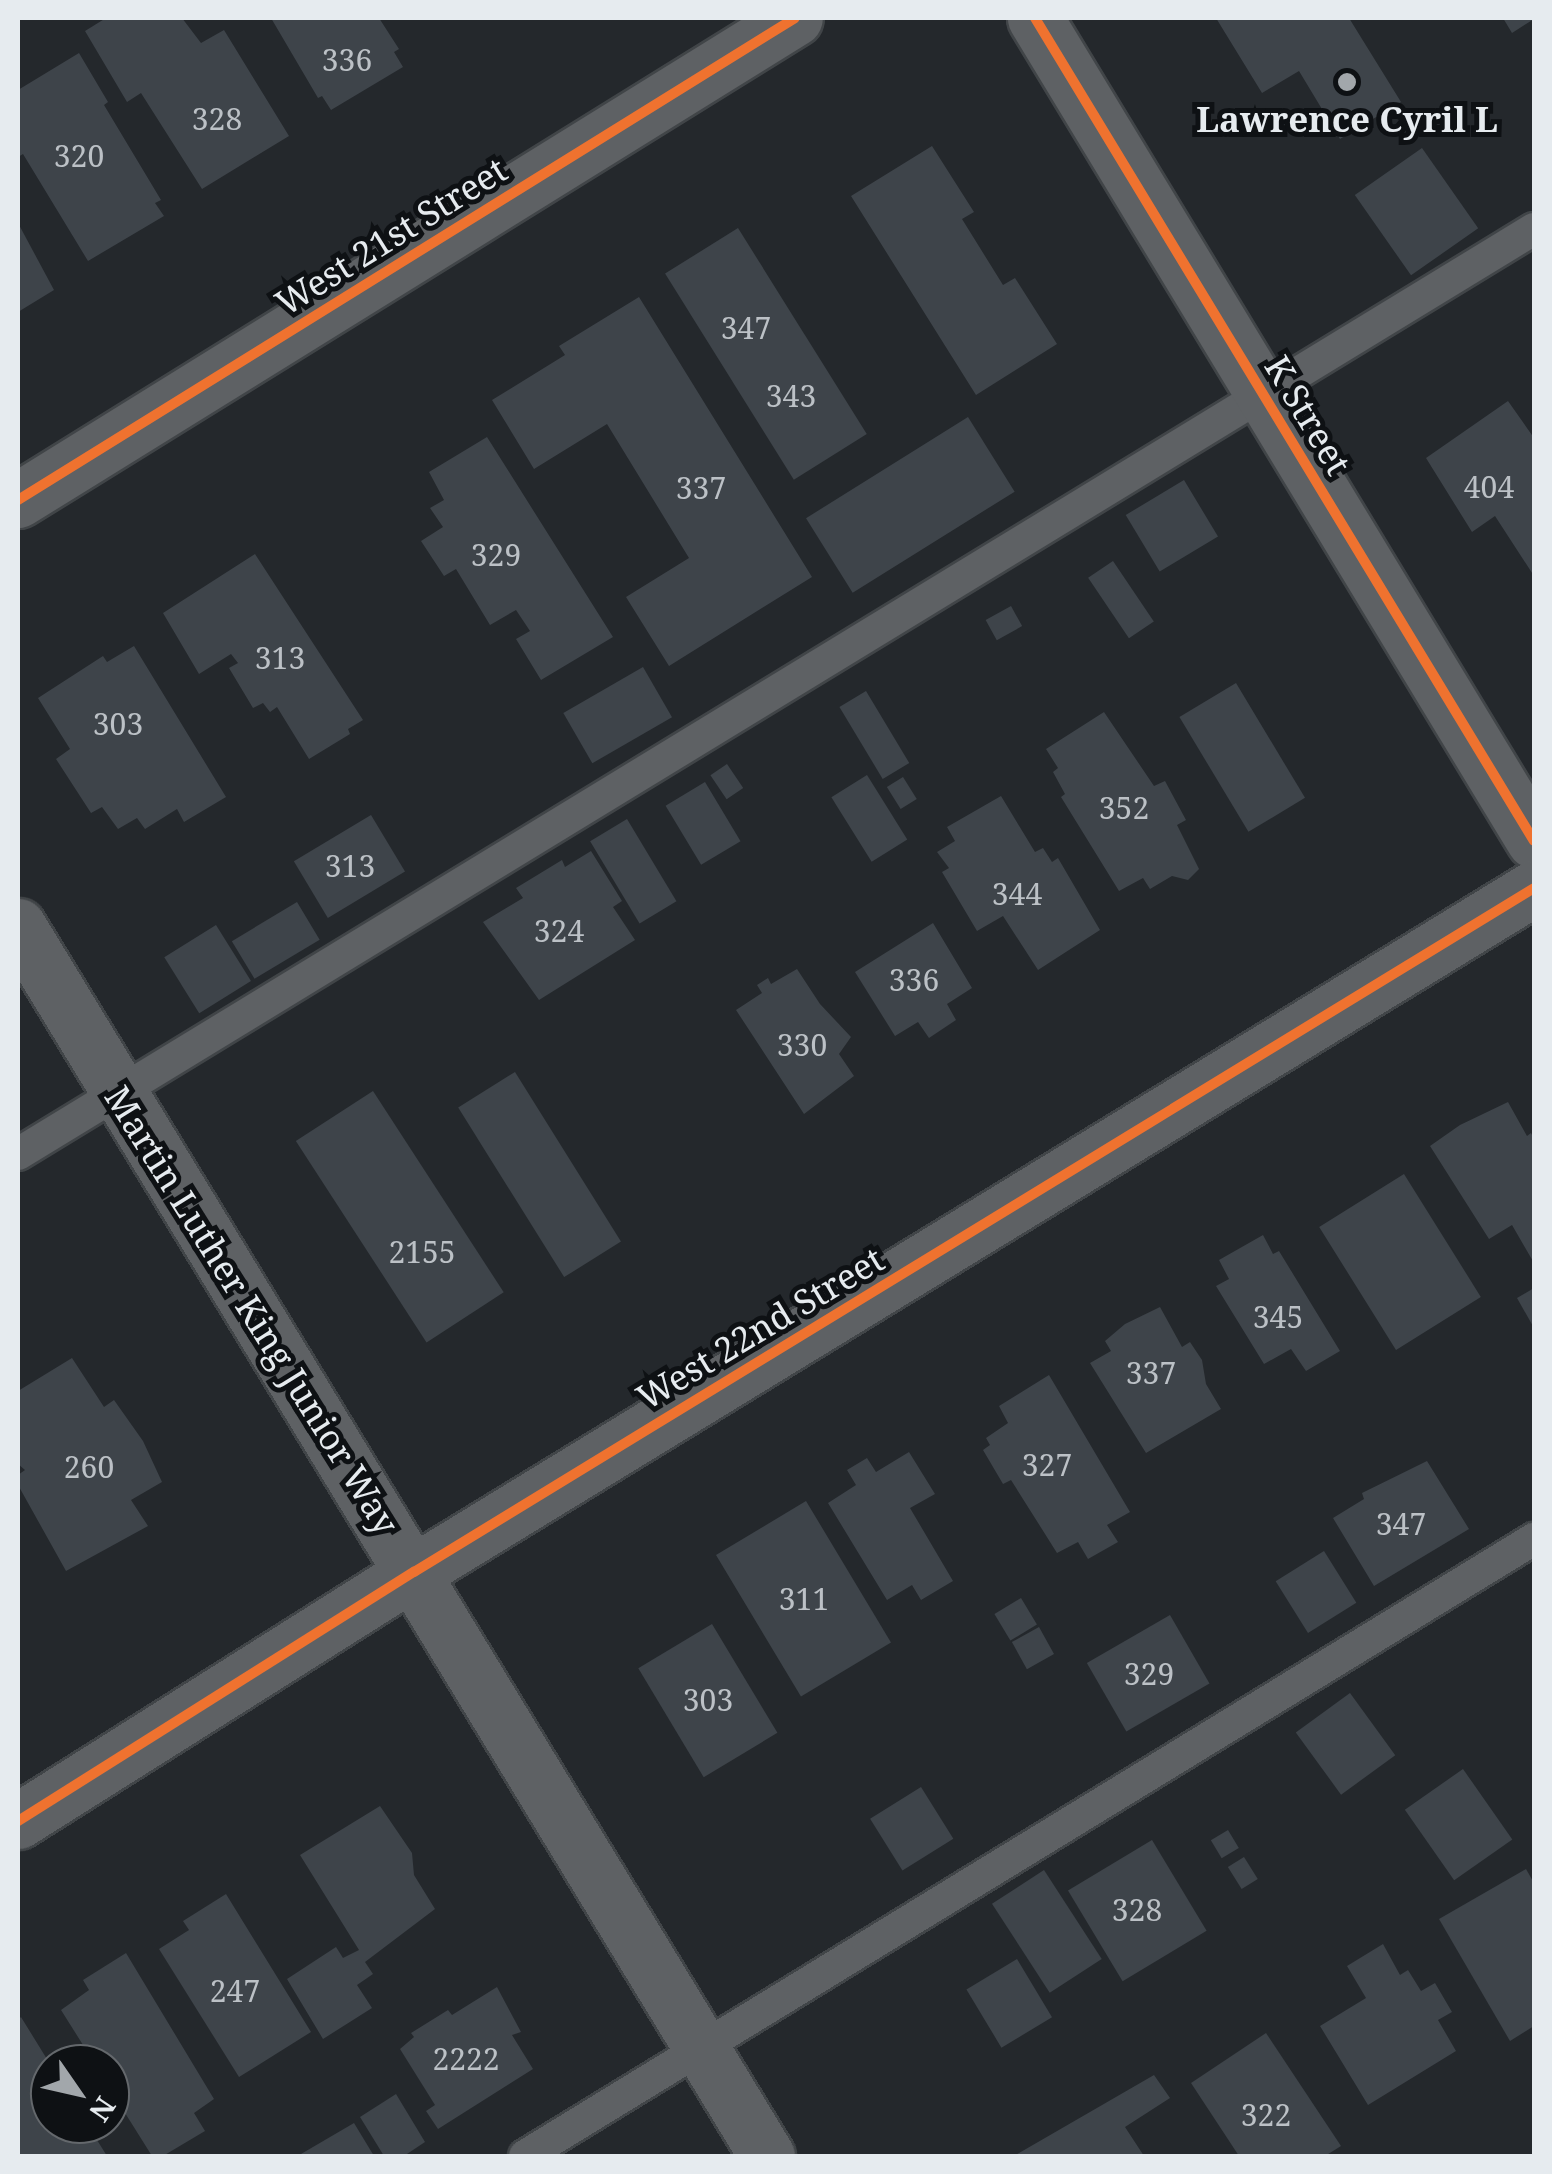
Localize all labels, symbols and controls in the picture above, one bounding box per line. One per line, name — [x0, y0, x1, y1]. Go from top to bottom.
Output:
house number: 336 — [322, 42, 372, 78]
marker: Lawrence Cyril L — [1336, 71, 1358, 93]
place label: Lawrence Cyril L — [1196, 98, 1498, 140]
house number: 328 — [192, 101, 242, 137]
house number: 320 — [54, 138, 104, 174]
street label: West 21st Street — [268, 148, 514, 324]
house number: 347 — [721, 310, 771, 346]
street label: K Street — [1256, 348, 1360, 482]
house number: 343 — [766, 378, 816, 414]
house number: 404 — [1464, 469, 1514, 505]
house number: 337 — [676, 470, 726, 506]
house number: 329 — [471, 537, 521, 573]
house number: 313 — [255, 640, 305, 676]
house number: 303 — [93, 706, 143, 742]
house number: 352 — [1099, 790, 1149, 826]
house number: 313 — [325, 848, 375, 884]
house number: 344 — [992, 876, 1042, 912]
house number: 324 — [534, 913, 584, 949]
house number: 336 — [889, 962, 939, 998]
house number: 330 — [777, 1027, 827, 1063]
street label: Martin Luther King Junior Way — [96, 1078, 408, 1542]
house number: 2155 — [388, 1234, 456, 1270]
street label: West 22nd Street — [629, 1238, 891, 1418]
house number: 345 — [1253, 1299, 1303, 1335]
house number: 337 — [1126, 1355, 1176, 1391]
house number: 327 — [1022, 1447, 1072, 1483]
house number: 260 — [64, 1449, 114, 1485]
house number: 347 — [1376, 1506, 1426, 1542]
house number: 311 — [779, 1581, 829, 1617]
house number: 329 — [1124, 1656, 1174, 1692]
house number: 303 — [683, 1682, 733, 1718]
house number: 328 — [1112, 1892, 1162, 1928]
house number: 247 — [210, 1973, 260, 2009]
house number: 2222 — [432, 2041, 500, 2077]
north arrow — [30, 2044, 130, 2144]
text: N — [81, 2090, 125, 2129]
house number: 322 — [1241, 2097, 1291, 2133]

